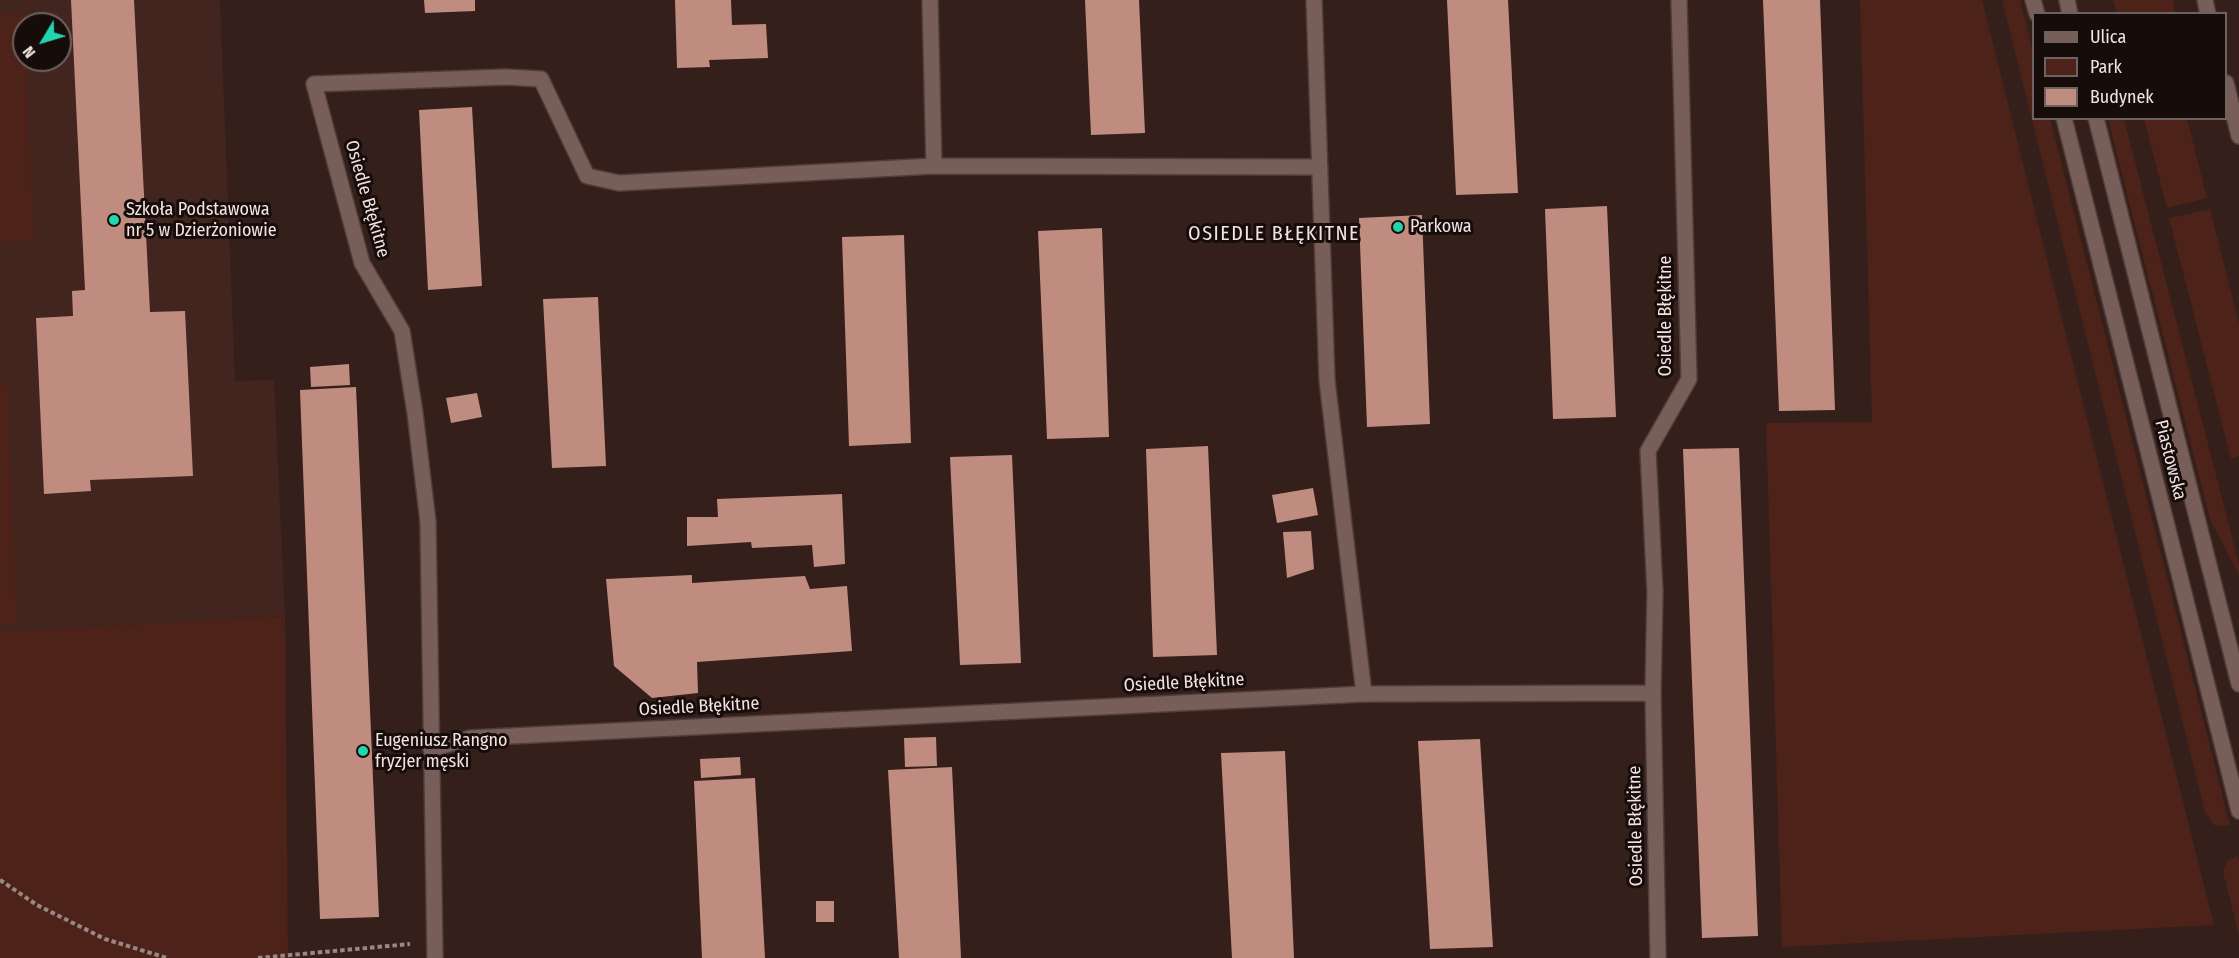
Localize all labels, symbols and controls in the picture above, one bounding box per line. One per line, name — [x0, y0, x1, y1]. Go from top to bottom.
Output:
north arrow — [12, 12, 72, 72]
legend — [2032, 12, 2227, 120]
text: Ulica — [2090, 26, 2126, 48]
text: N — [19, 43, 39, 62]
text: Park — [2090, 56, 2122, 78]
text: Budynek — [2090, 86, 2154, 108]
street label: Osiedle Błękitne — [340, 138, 394, 260]
place label: Szkoła Podstawowa nr 5 w Dzierżoniowie — [126, 199, 277, 242]
marker: Szkoła Podstawowa nr 5 w Dzierżoniowie — [107, 213, 121, 227]
place label: Parkowa — [1410, 216, 1472, 238]
marker: Parkowa — [1391, 220, 1405, 234]
district label: OSIEDLE BŁĘKITNE — [1188, 222, 1360, 246]
street label: Osiedle Błękitne — [1655, 256, 1677, 376]
street label: Piastowska — [2150, 418, 2190, 502]
street label: Osiedle Błękitne — [1123, 669, 1245, 697]
street label: Osiedle Błękitne — [638, 693, 760, 721]
place label: Eugeniusz Rangno fryzjer męski — [375, 730, 507, 772]
marker: Eugeniusz Rangno fryzjer męski — [356, 744, 370, 758]
street label: Osiedle Błękitne — [1624, 765, 1648, 887]

